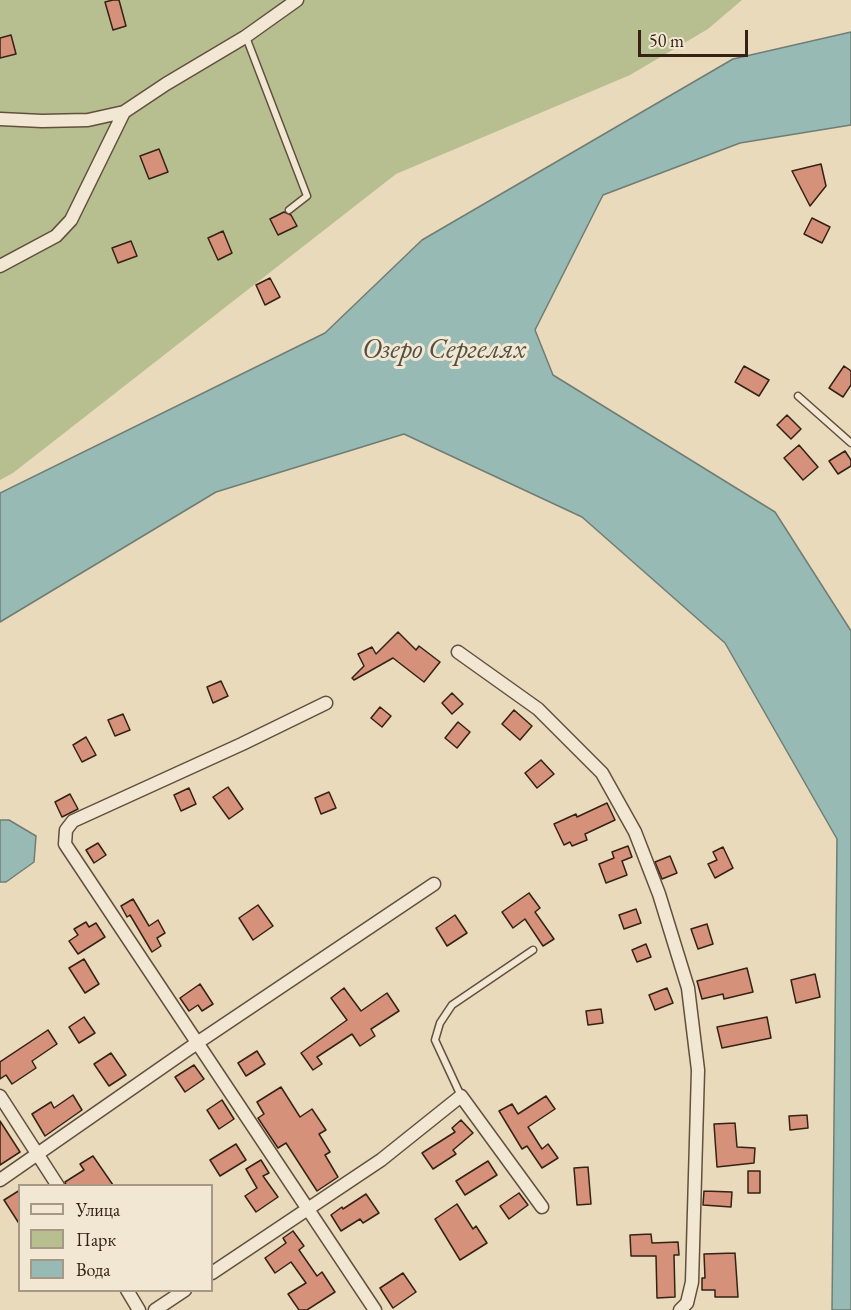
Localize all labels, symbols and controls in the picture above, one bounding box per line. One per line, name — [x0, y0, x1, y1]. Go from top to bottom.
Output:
scale bar — [641, 18, 750, 56]
text: 50 m — [649, 29, 684, 52]
water label: Озеро Сергелях — [362, 333, 526, 367]
legend — [18, 1184, 213, 1292]
text: Улица — [76, 1198, 120, 1221]
text: Парк — [76, 1228, 116, 1251]
text: Вода — [76, 1258, 110, 1281]

